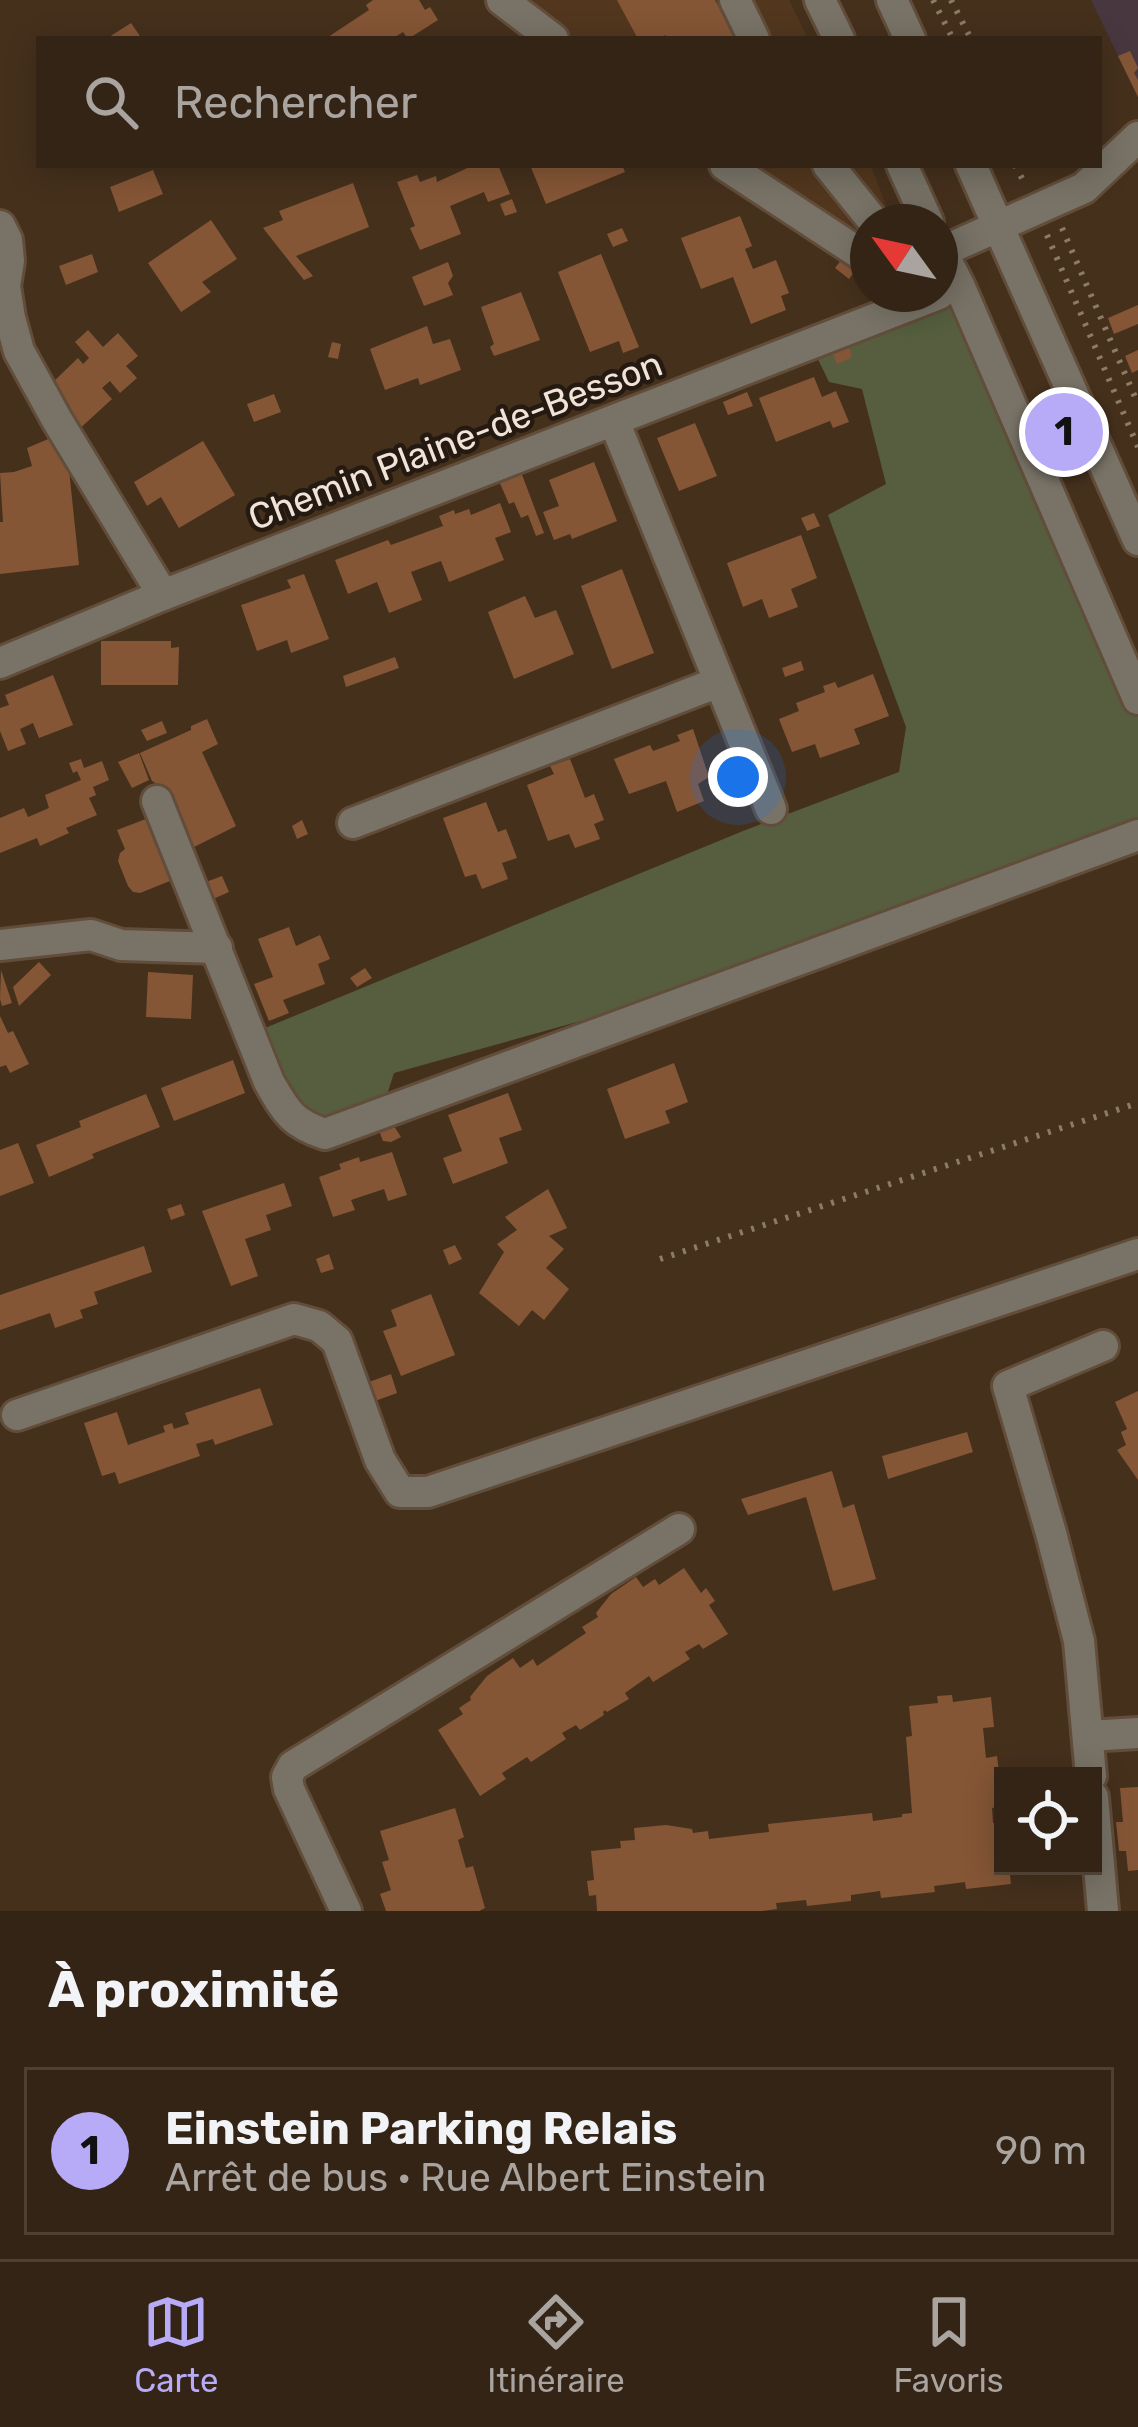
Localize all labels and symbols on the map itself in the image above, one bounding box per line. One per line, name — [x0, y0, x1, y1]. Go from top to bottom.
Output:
north arrow — [850, 204, 958, 312]
street label: Chemin Plaine-de-Besson — [242, 342, 668, 539]
pin: 1 — [1025, 387, 1103, 477]
your location — [708, 747, 768, 807]

